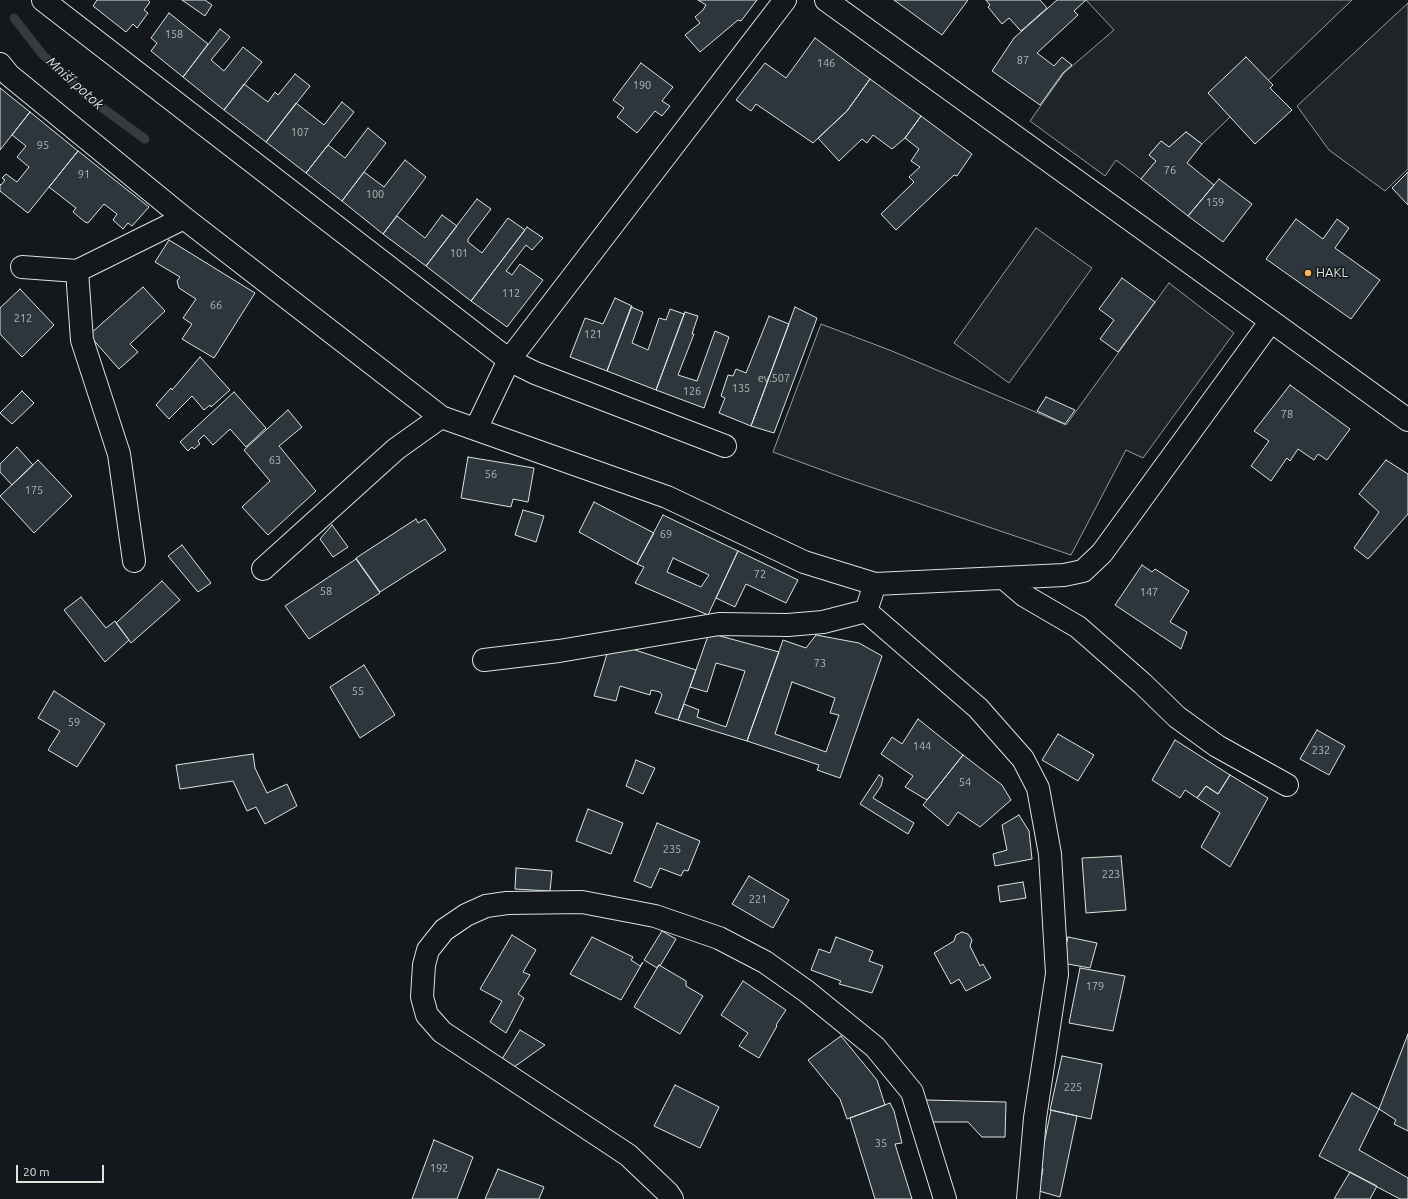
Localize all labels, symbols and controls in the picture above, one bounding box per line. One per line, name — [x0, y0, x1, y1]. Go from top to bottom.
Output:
house number: 158 — [165, 27, 183, 41]
water label: Mniší potok — [43, 53, 107, 113]
house number: 87 — [1017, 53, 1029, 67]
house number: 146 — [817, 56, 835, 70]
house number: 190 — [633, 78, 651, 92]
house number: 107 — [291, 125, 309, 139]
house number: 95 — [37, 138, 49, 152]
house number: 76 — [1164, 163, 1176, 177]
house number: 91 — [78, 167, 90, 181]
house number: 100 — [366, 187, 384, 201]
house number: 159 — [1206, 195, 1224, 209]
house number: 101 — [450, 246, 468, 260]
place label: HAKL — [1316, 265, 1348, 281]
marker: HAKL — [1303, 268, 1313, 278]
house number: 112 — [502, 286, 520, 300]
house number: 66 — [210, 298, 222, 312]
house number: 212 — [14, 311, 32, 325]
house number: 121 — [584, 327, 602, 341]
house number: ev.507 — [758, 371, 790, 385]
house number: 135 — [732, 381, 750, 395]
house number: 126 — [683, 384, 701, 398]
house number: 78 — [1281, 407, 1293, 421]
house number: 63 — [269, 453, 281, 467]
house number: 56 — [485, 467, 497, 481]
house number: 175 — [25, 483, 43, 497]
house number: 69 — [660, 527, 672, 541]
house number: 72 — [754, 567, 766, 581]
house number: 58 — [320, 584, 332, 598]
house number: 147 — [1140, 585, 1158, 599]
house number: 73 — [814, 656, 826, 670]
house number: 55 — [352, 684, 364, 698]
house number: 59 — [68, 715, 80, 729]
house number: 144 — [913, 739, 931, 753]
house number: 232 — [1312, 743, 1330, 757]
house number: 54 — [959, 775, 971, 789]
house number: 235 — [663, 842, 681, 856]
house number: 223 — [1102, 867, 1120, 881]
house number: 221 — [749, 892, 767, 906]
house number: 179 — [1086, 979, 1104, 993]
house number: 225 — [1064, 1080, 1082, 1094]
house number: 35 — [875, 1136, 887, 1150]
scale bar — [18, 1157, 106, 1183]
house number: 192 — [430, 1161, 448, 1175]
text: 20 m — [23, 1165, 50, 1178]

